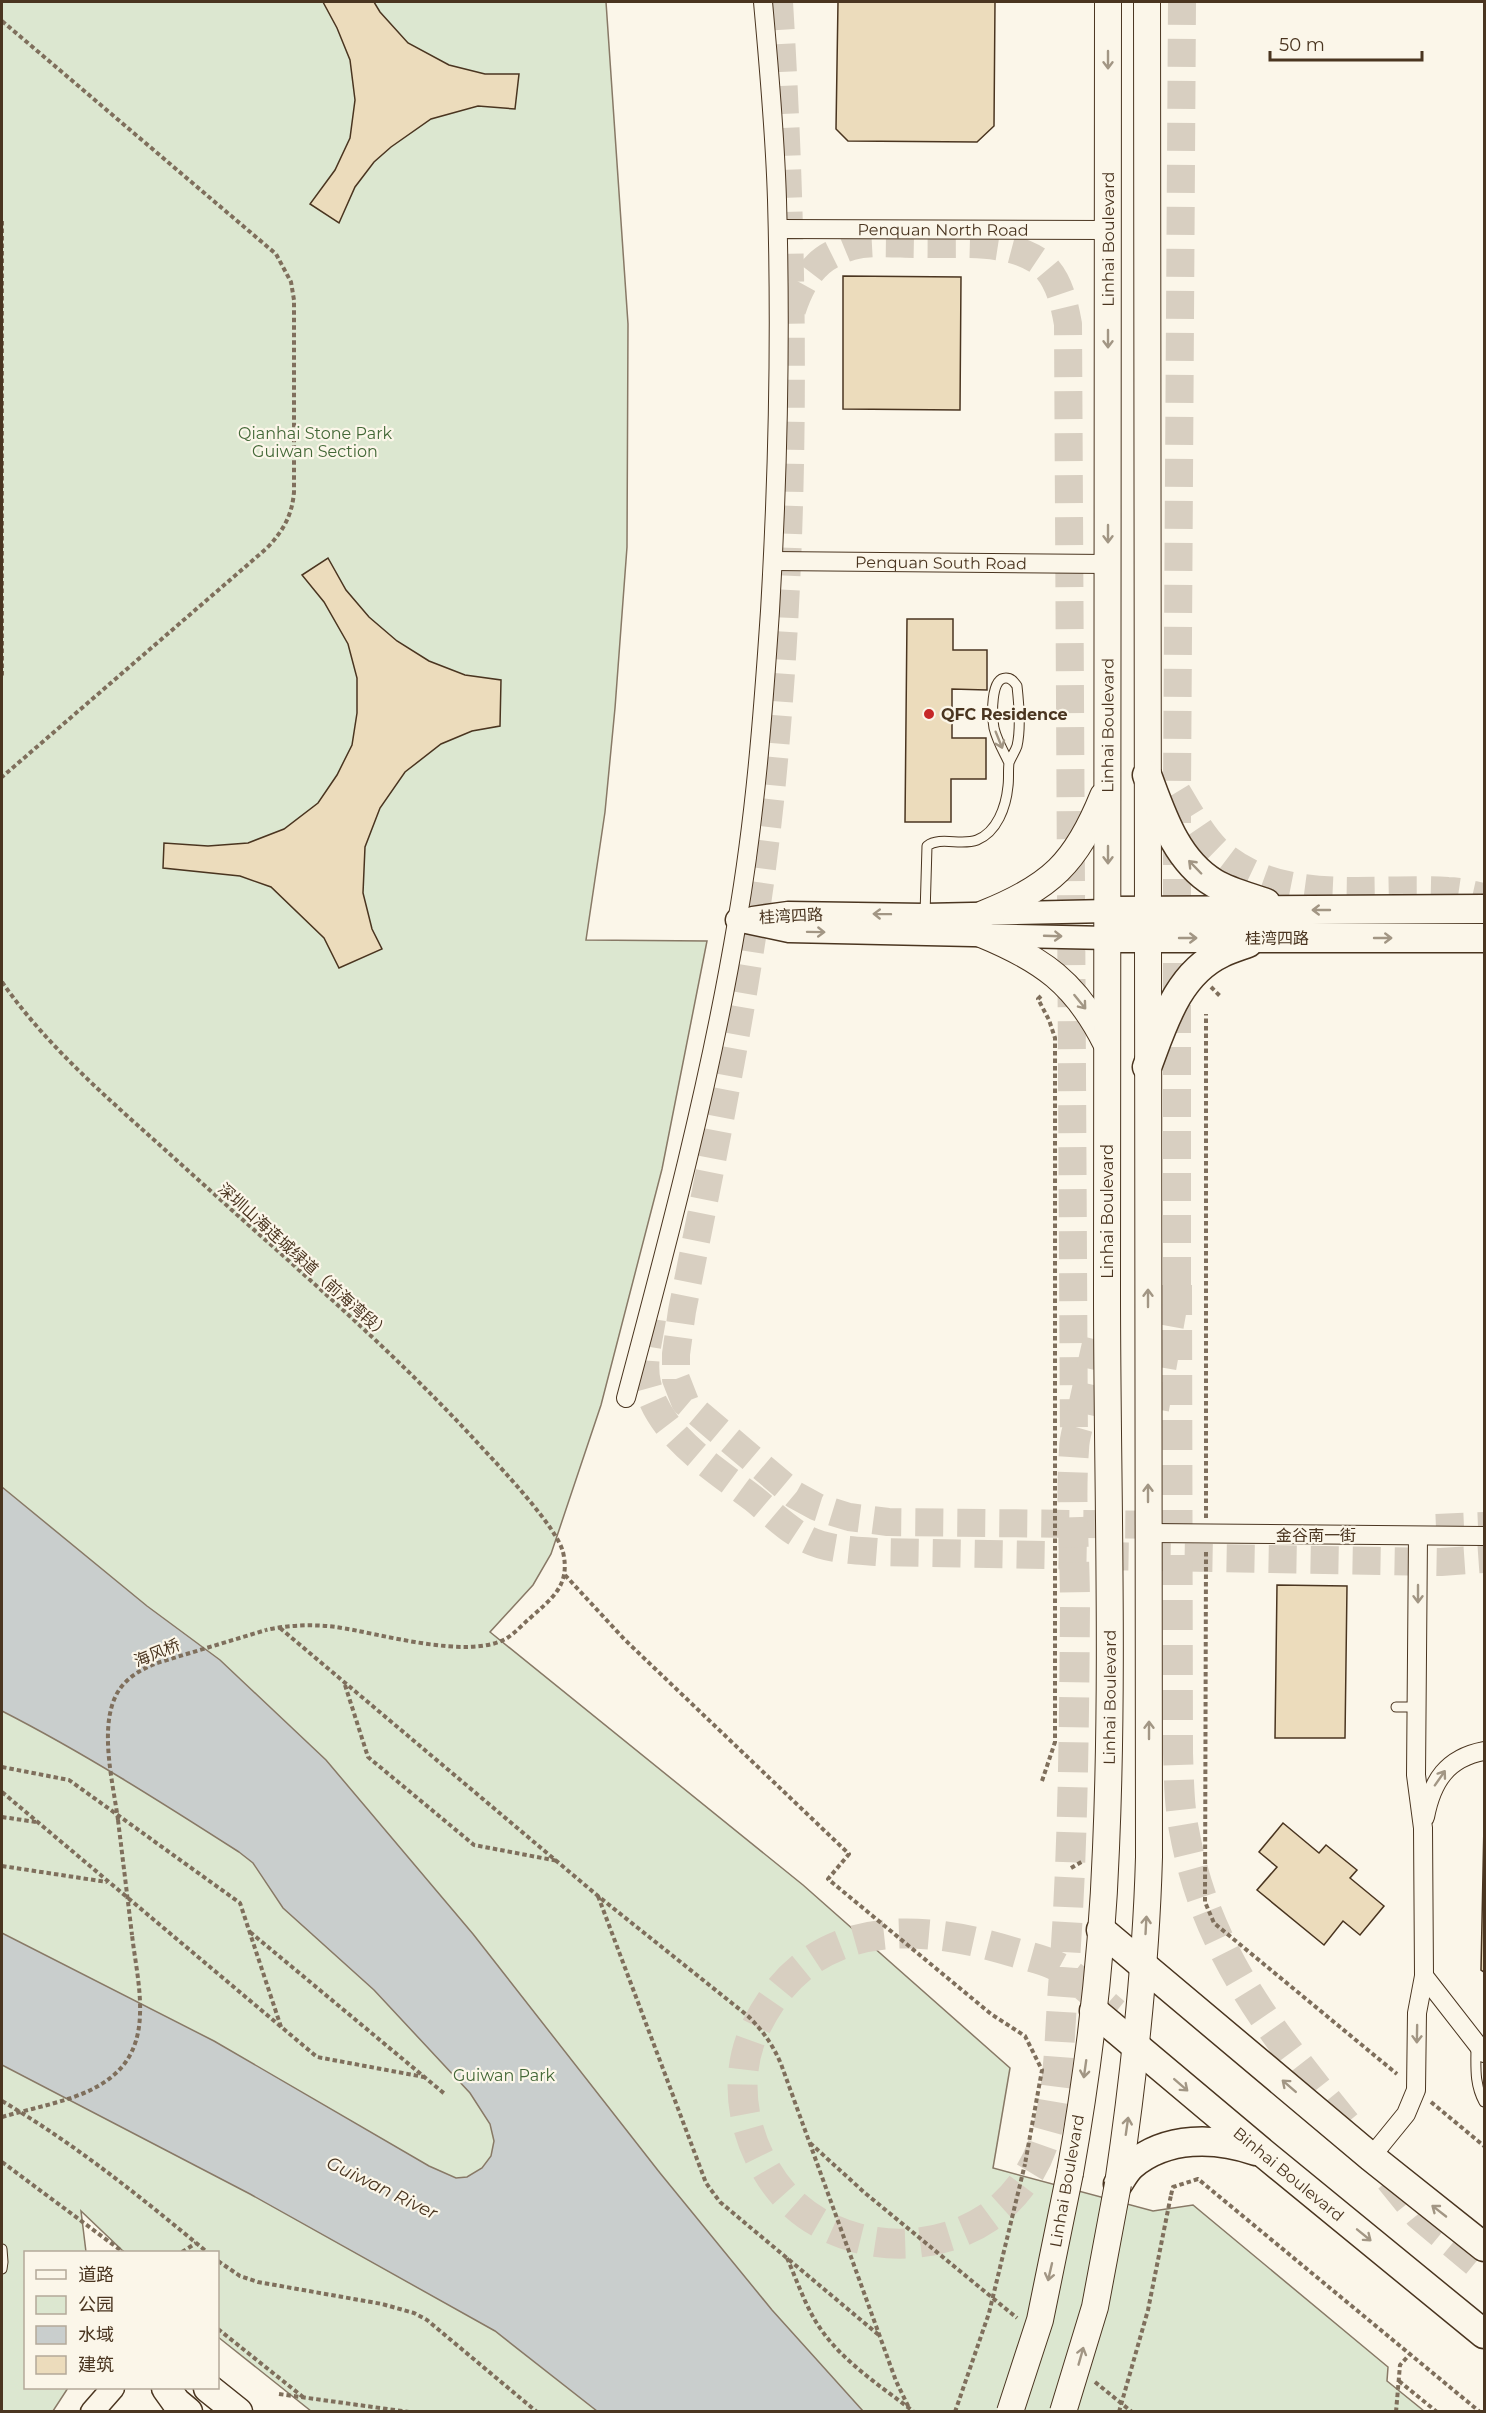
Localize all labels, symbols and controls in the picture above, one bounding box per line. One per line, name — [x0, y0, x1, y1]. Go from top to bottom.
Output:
scale bar — [1270, 24, 1422, 62]
text: 50 m — [1279, 34, 1325, 56]
one-way arrow — [1102, 49, 1114, 69]
street label: Linhai Boulevard — [1098, 172, 1117, 307]
street label: Penquan North Road — [857, 220, 1029, 239]
one-way arrow — [1102, 328, 1114, 348]
park label: Qianhai Stone Park Guiwan Section — [238, 424, 392, 461]
one-way arrow — [1102, 523, 1114, 543]
street label: Penquan South Road — [855, 552, 1027, 573]
street label: Linhai Boulevard — [1098, 658, 1117, 793]
place label: QFC Residence — [941, 705, 1068, 724]
marker: QFC Residence — [922, 707, 936, 721]
one-way arrow — [994, 731, 1005, 749]
one-way arrow — [1102, 844, 1114, 864]
one-way arrow — [1188, 860, 1202, 875]
one-way arrow — [1312, 904, 1332, 916]
street label: 桂湾四路 — [759, 905, 823, 927]
one-way arrow — [872, 908, 892, 920]
one-way arrow — [805, 926, 825, 937]
street label: 桂湾四路 — [1245, 929, 1309, 948]
one-way arrow — [1042, 930, 1062, 941]
one-way arrow — [1177, 932, 1197, 944]
one-way arrow — [1372, 932, 1392, 944]
one-way arrow — [1073, 994, 1087, 1009]
street label: Linhai Boulevard — [1098, 1144, 1117, 1279]
street label: 深圳山海连城绿道（前海湾段） — [214, 1179, 394, 1343]
one-way arrow — [1142, 1289, 1154, 1309]
one-way arrow — [1142, 1484, 1154, 1504]
street label: 金谷南一街 — [1276, 1526, 1356, 1545]
one-way arrow — [1412, 1584, 1424, 1604]
street label: Linhai Boulevard — [1099, 1630, 1119, 1765]
street label: 海风桥 — [131, 1635, 183, 1671]
one-way arrow — [1143, 1721, 1155, 1741]
one-way arrow — [1434, 1770, 1446, 1786]
one-way arrow — [1141, 1915, 1152, 1935]
one-way arrow — [1411, 2023, 1423, 2043]
one-way arrow — [1080, 2059, 1091, 2079]
park label: Guiwan Park — [453, 2066, 556, 2085]
one-way arrow — [1173, 2078, 1188, 2092]
one-way arrow — [1282, 2079, 1297, 2093]
street label: Linhai Boulevard — [1046, 2113, 1088, 2249]
one-way arrow — [1121, 2117, 1132, 2136]
street label: Binhai Boulevard — [1230, 2123, 1348, 2225]
water label: Guiwan River — [323, 2152, 442, 2225]
one-way arrow — [1431, 2204, 1447, 2217]
one-way arrow — [1355, 2229, 1371, 2242]
legend — [24, 2251, 219, 2389]
one-way arrow — [1044, 2262, 1056, 2281]
text: 道路 — [78, 2264, 114, 2286]
text: 公园 — [78, 2294, 114, 2316]
text: 水域 — [78, 2324, 114, 2346]
one-way arrow — [1076, 2347, 1087, 2366]
text: 建筑 — [78, 2354, 114, 2376]

